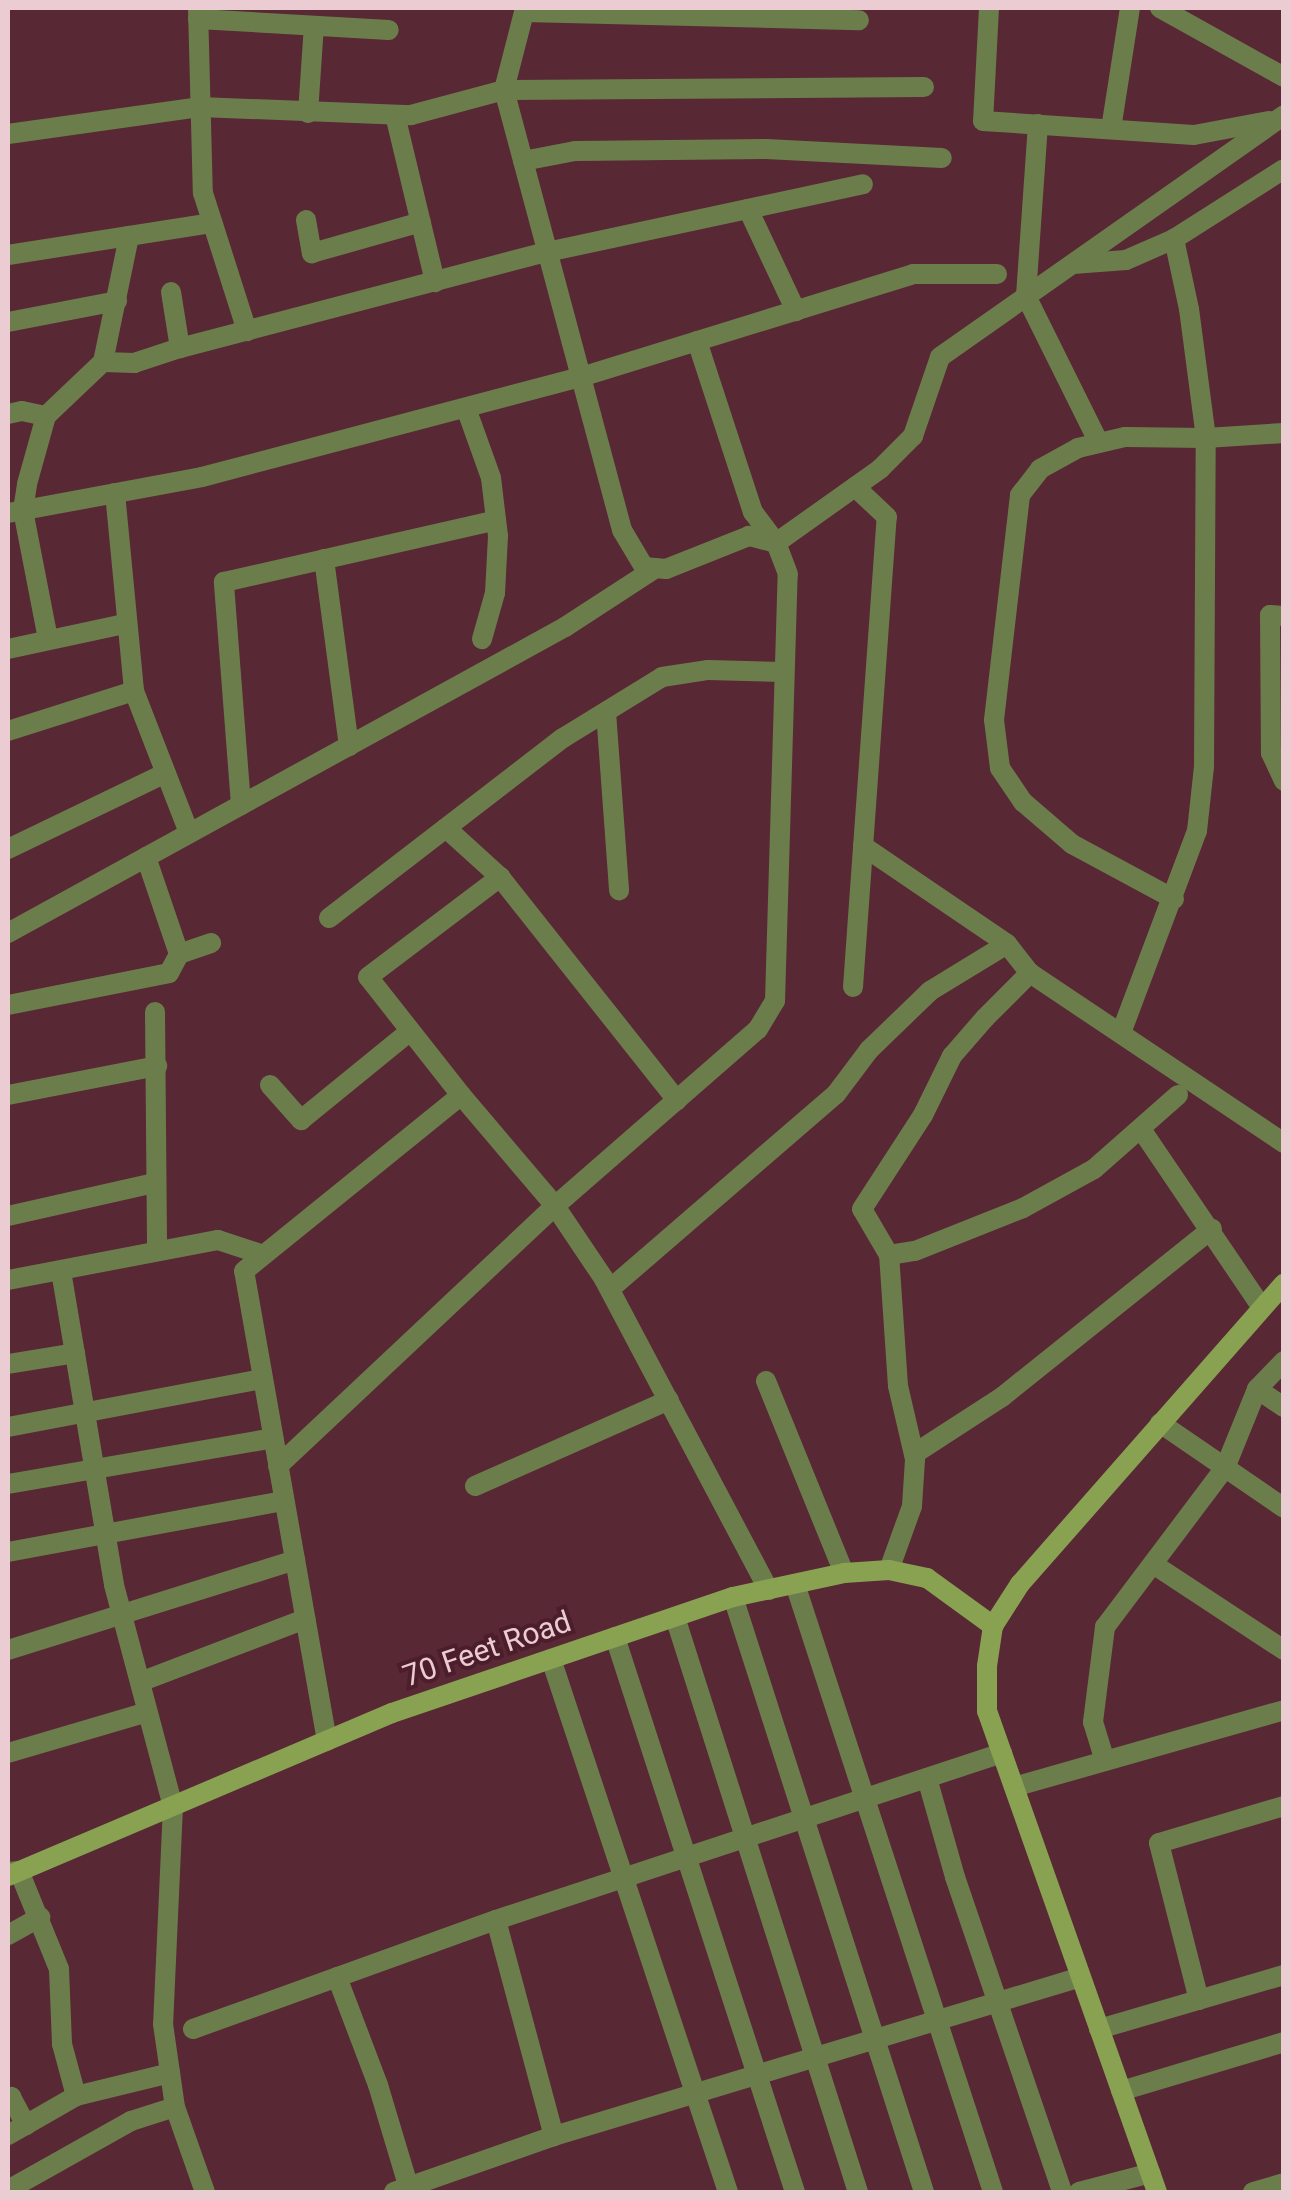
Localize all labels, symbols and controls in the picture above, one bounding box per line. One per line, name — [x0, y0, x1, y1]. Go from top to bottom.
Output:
street label: 70 Feet Road — [398, 1603, 576, 1695]

